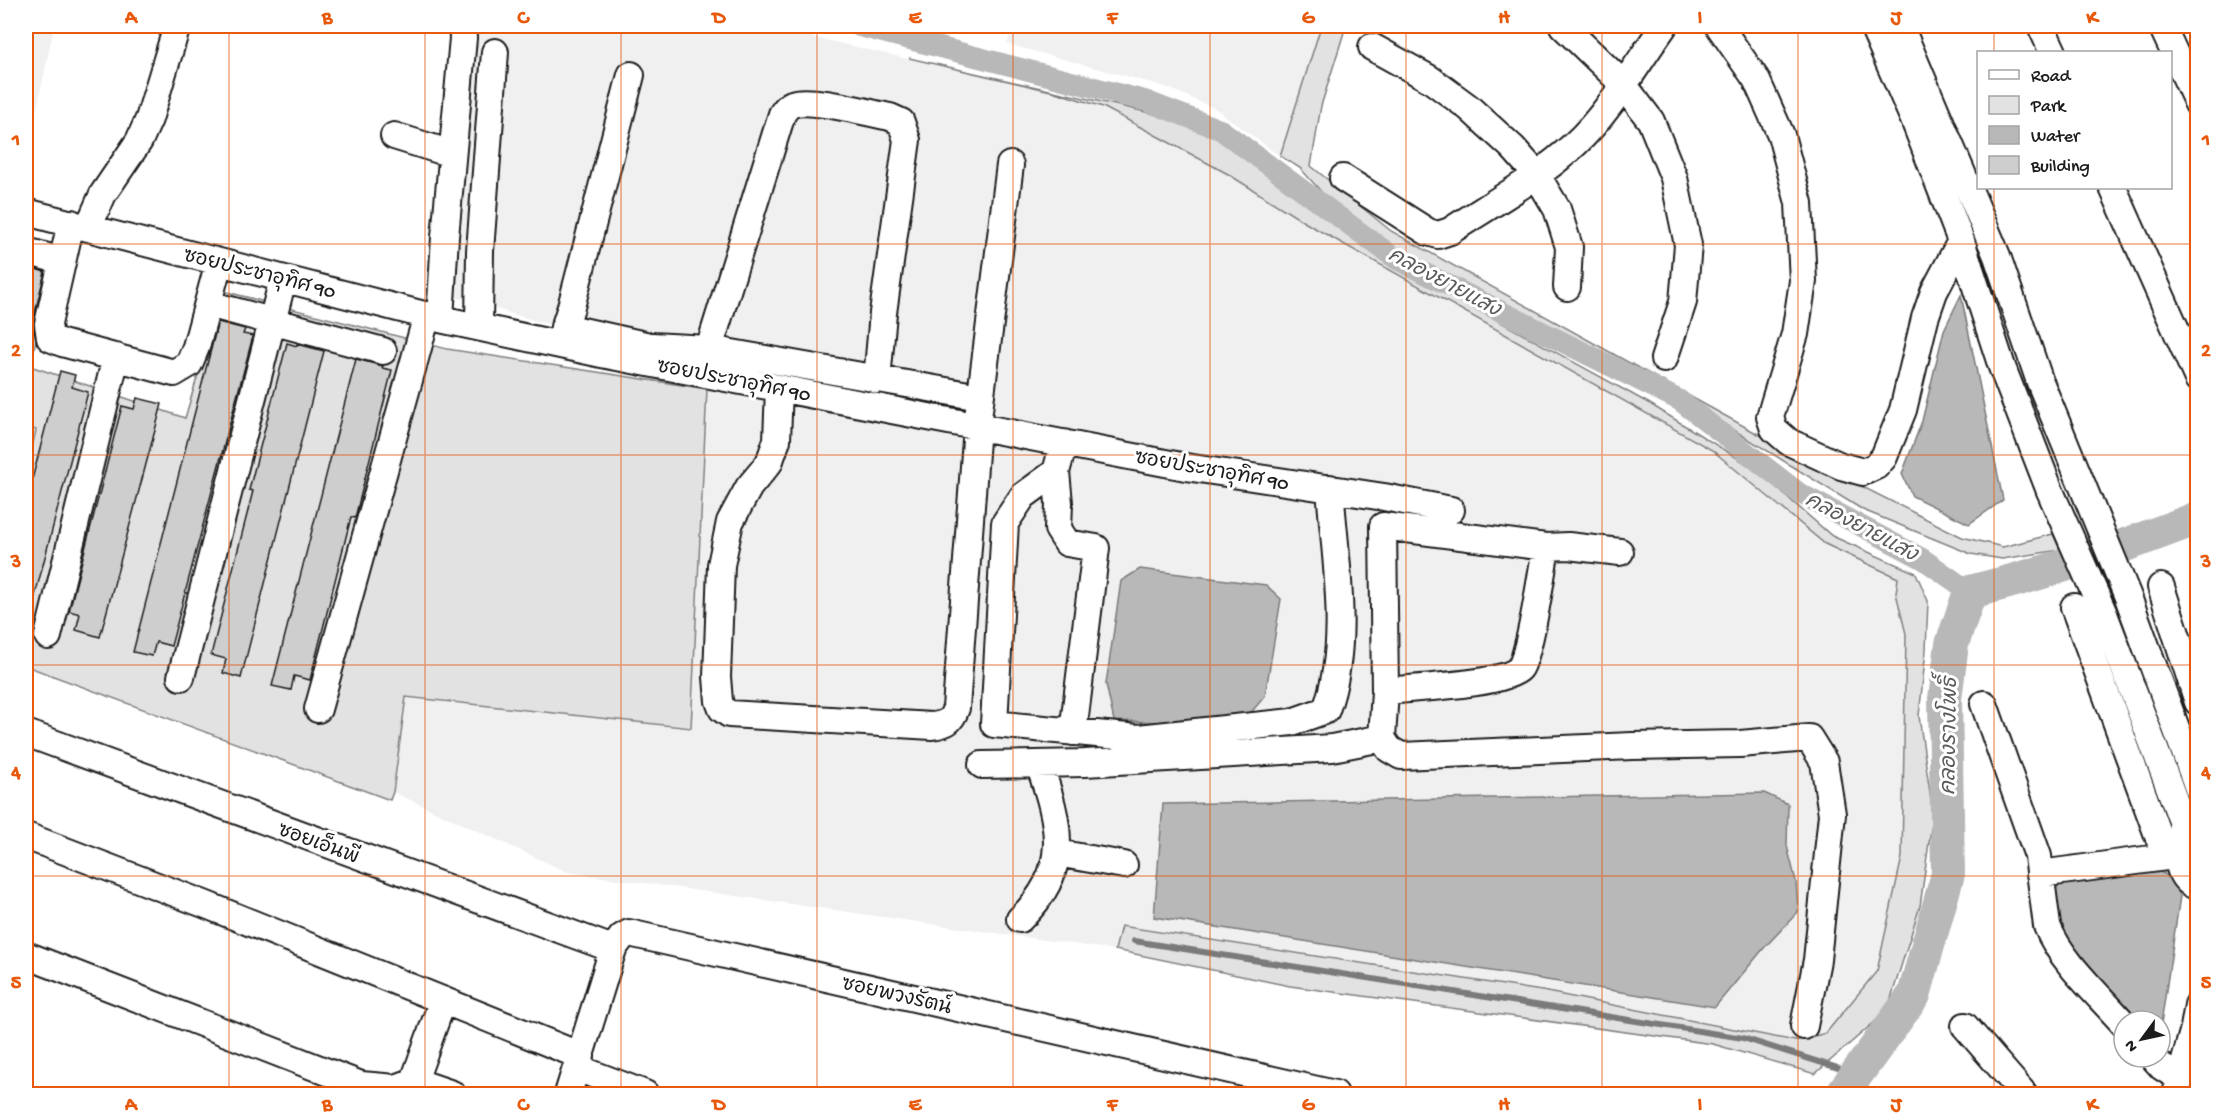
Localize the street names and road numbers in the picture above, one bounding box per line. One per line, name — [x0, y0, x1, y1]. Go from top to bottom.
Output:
street label: ซอยประชาอุทิศ 90 — [180, 241, 339, 306]
street label: ซอยประชาอุทิศ 90 — [654, 352, 813, 410]
street label: ซอยประชาอุทิศ 90 — [1132, 444, 1291, 498]
street label: ซอยเอ็นพี — [274, 815, 363, 871]
street label: ซอยพวงรัตน์ — [839, 969, 955, 1021]

